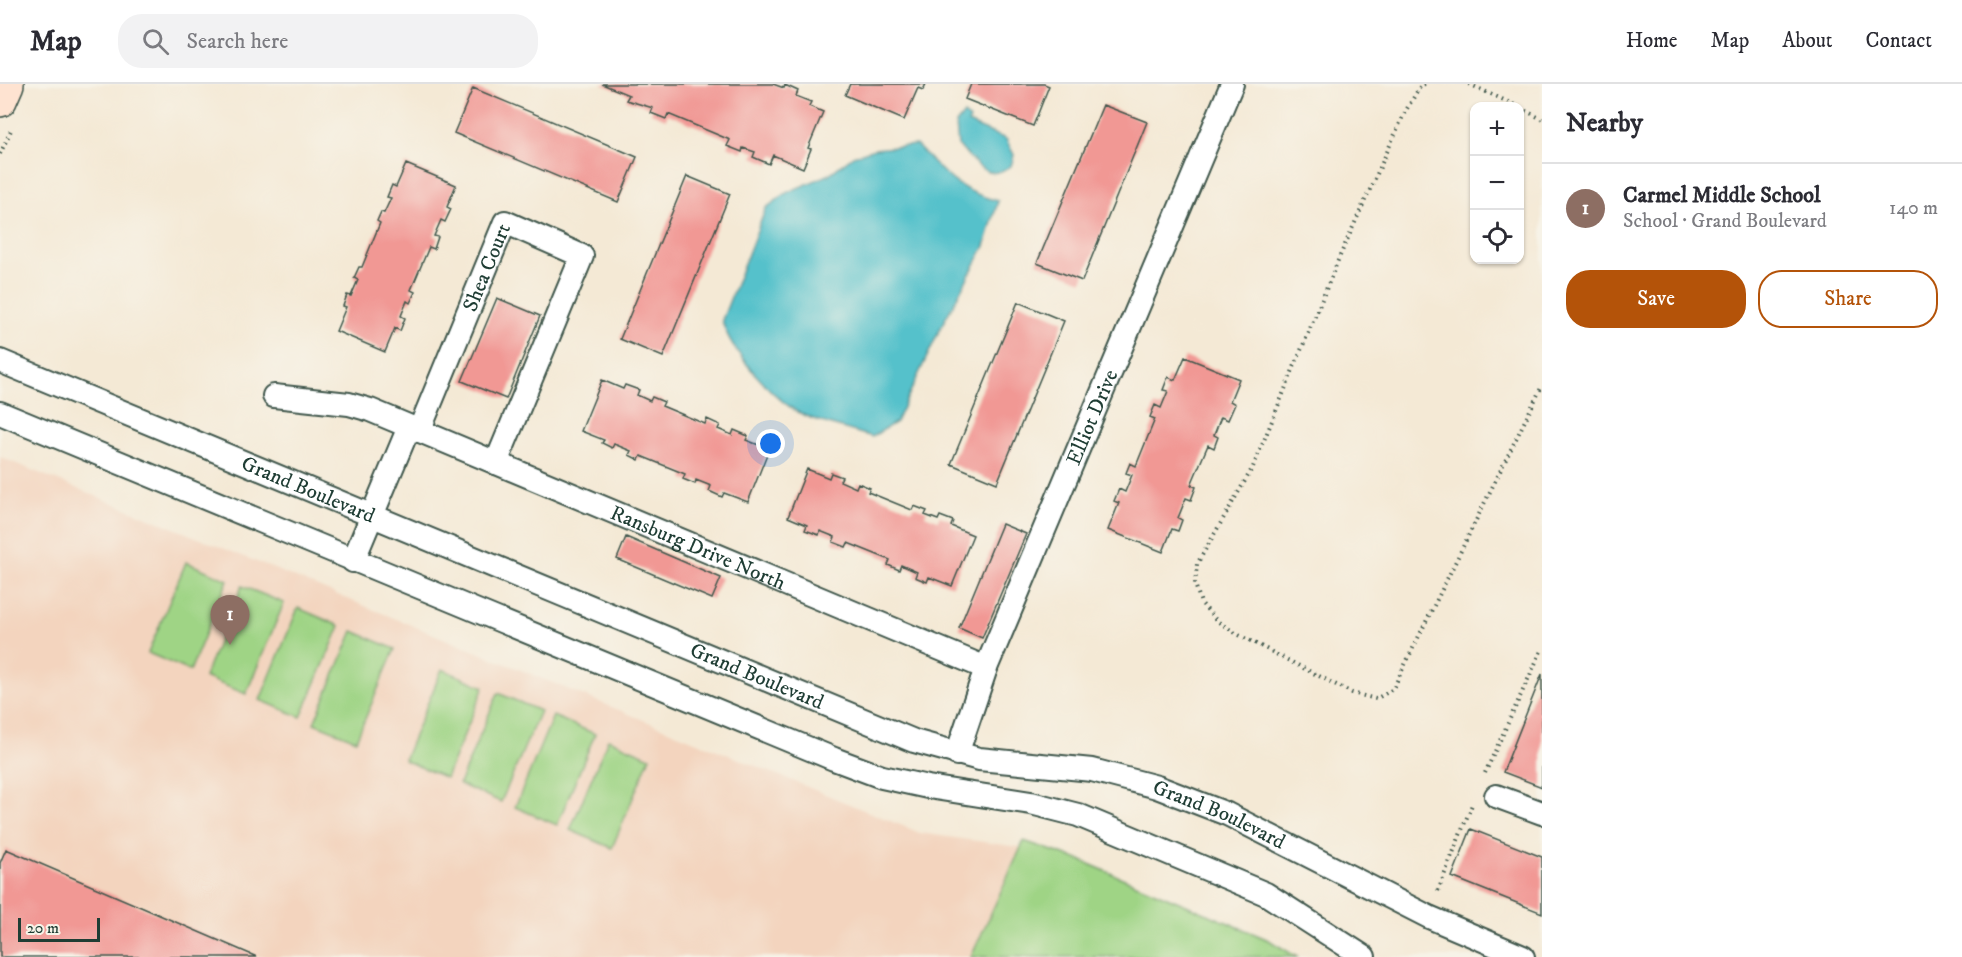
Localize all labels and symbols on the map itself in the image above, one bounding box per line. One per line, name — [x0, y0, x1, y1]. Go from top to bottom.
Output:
street label: Shea Court — [458, 219, 517, 316]
street label: Elliot Drive — [1061, 366, 1124, 469]
your location — [756, 429, 785, 458]
street label: Grand Boulevard — [237, 451, 379, 530]
street label: Ransburg Drive North — [606, 500, 789, 597]
pin: 1 — [210, 596, 250, 645]
street label: Grand Boulevard — [686, 637, 828, 716]
street label: Grand Boulevard — [1149, 775, 1290, 856]
scale bar — [18, 915, 100, 942]

